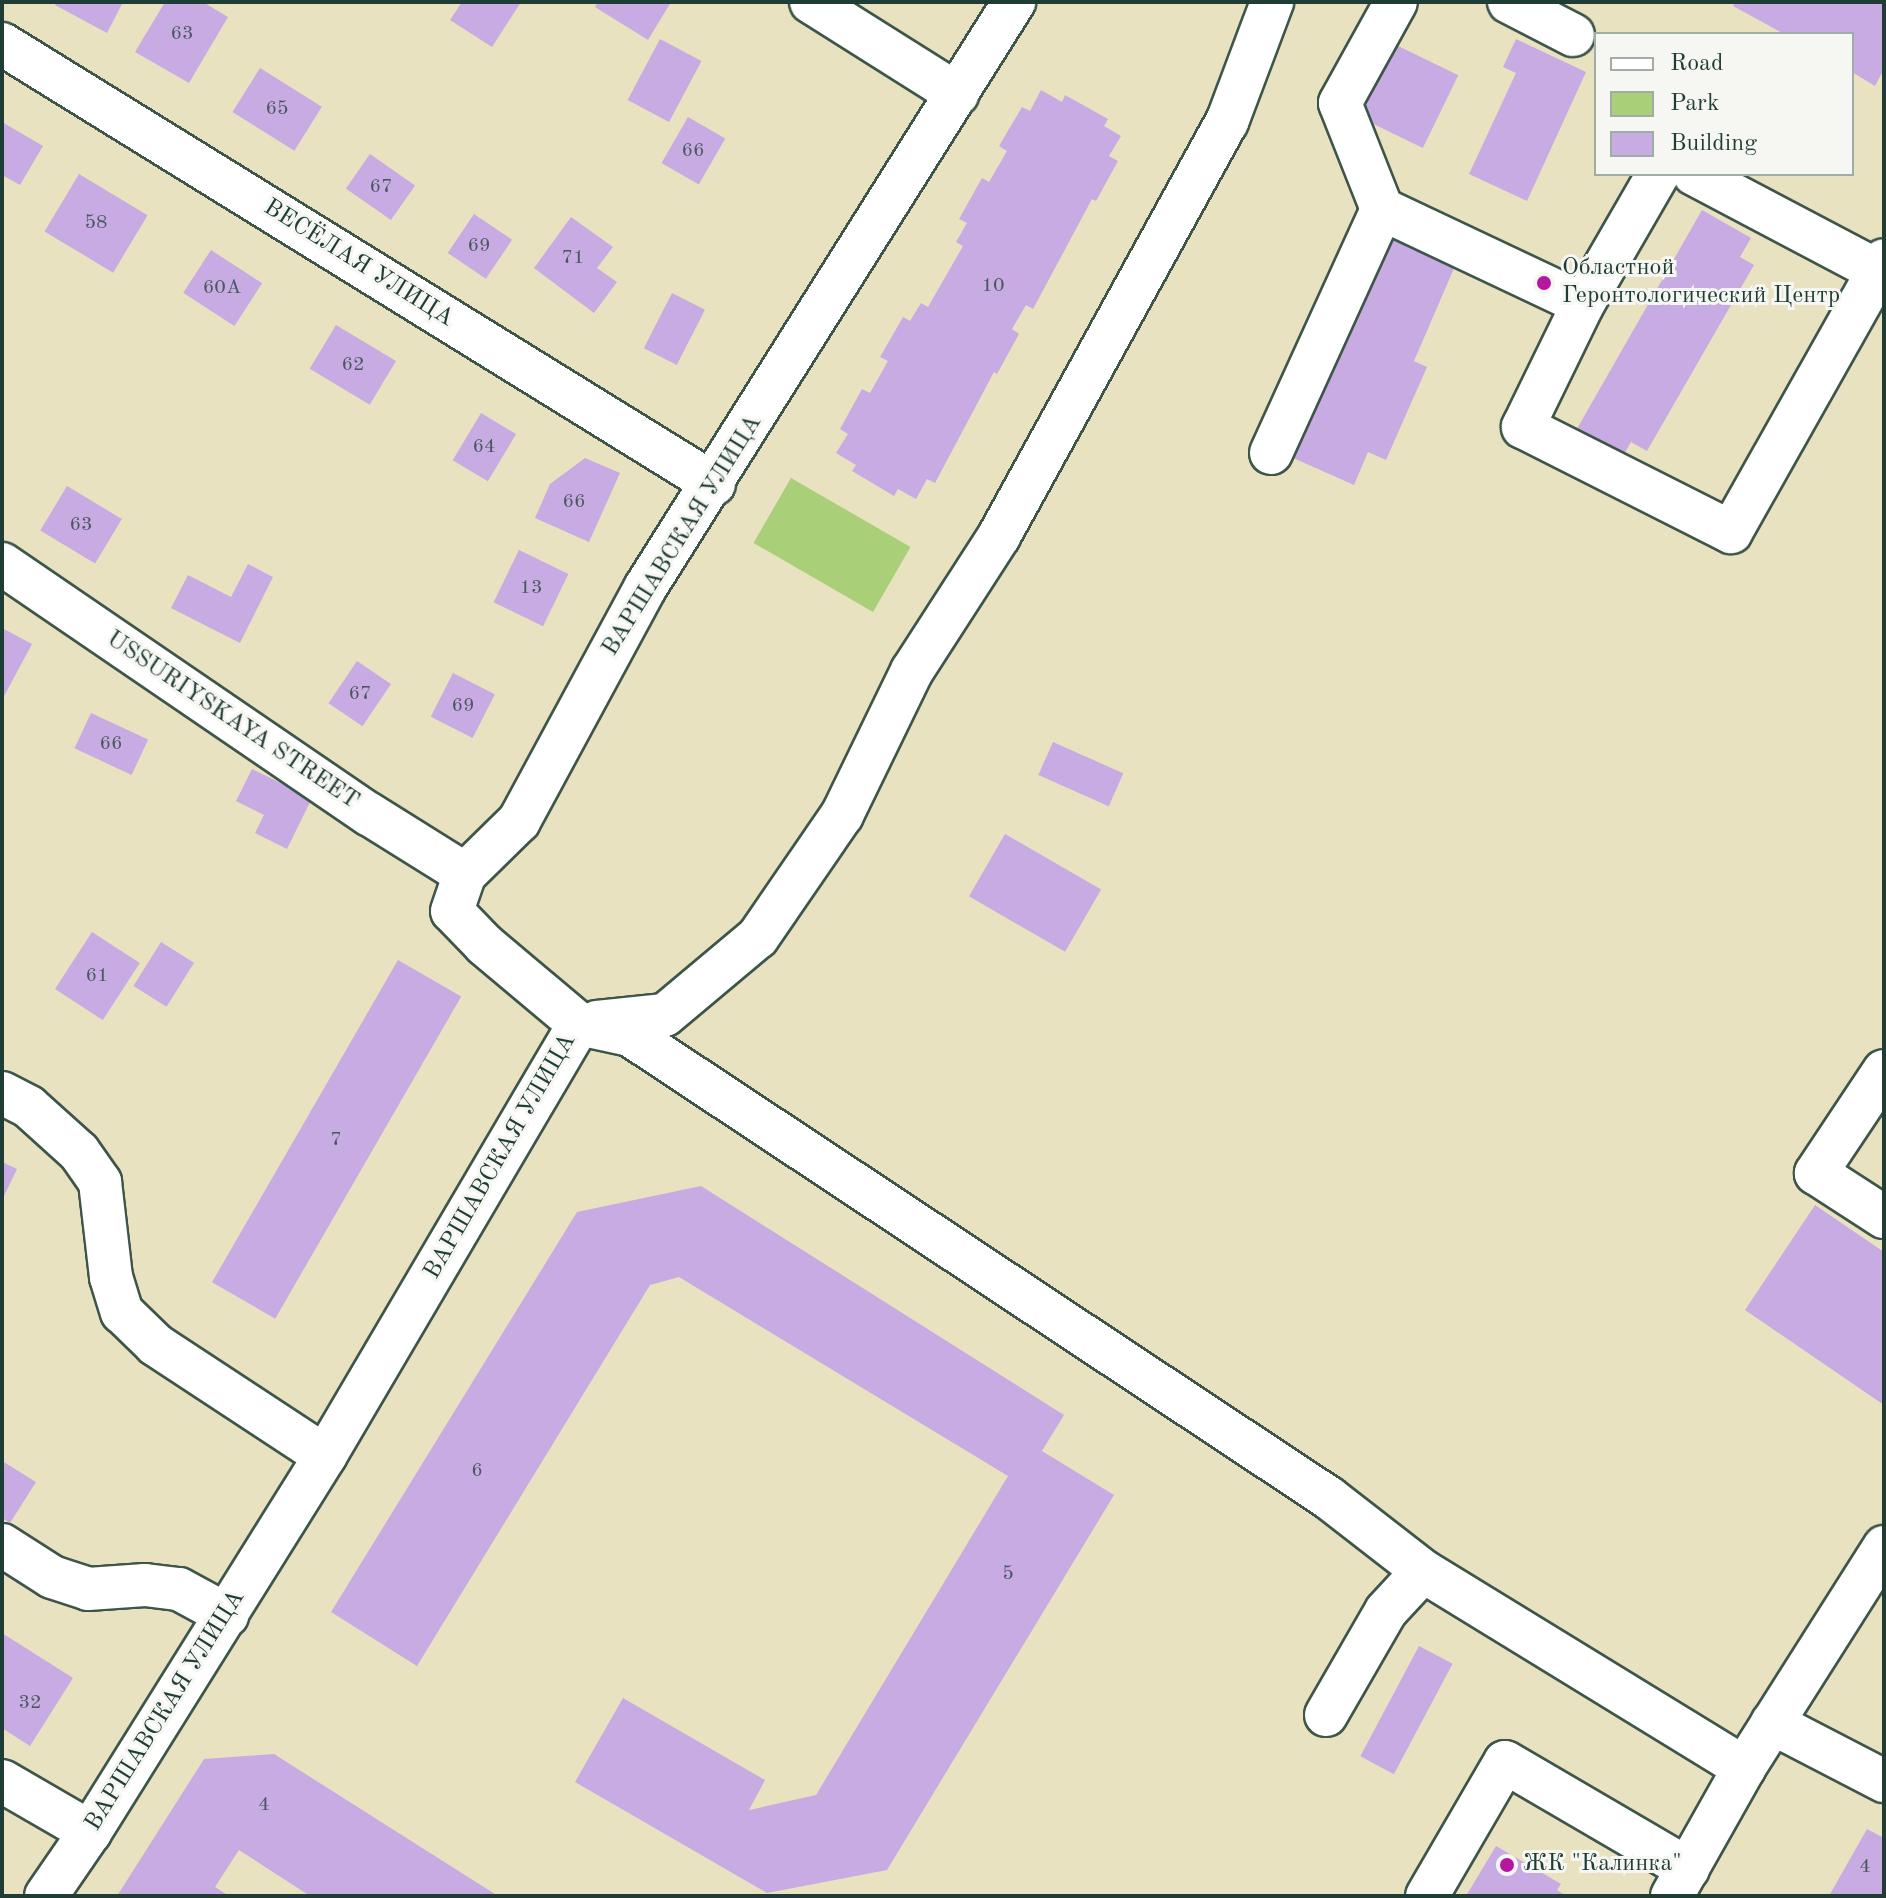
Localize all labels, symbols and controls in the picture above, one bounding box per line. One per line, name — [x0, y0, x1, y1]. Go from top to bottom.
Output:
house number: 63 — [170, 22, 194, 46]
legend — [1594, 32, 1854, 176]
text: Road — [1670, 52, 1723, 76]
text: Park — [1670, 92, 1719, 116]
house number: 65 — [265, 97, 289, 121]
text: Building — [1670, 132, 1757, 156]
house number: 66 — [681, 139, 705, 163]
house number: 67 — [369, 175, 393, 199]
street label: ВЕСЁЛАЯ УЛИЦА — [258, 194, 458, 334]
house number: 58 — [84, 211, 108, 235]
house number: 69 — [467, 234, 491, 258]
house number: 71 — [561, 246, 585, 270]
place label: Областной Геронтологический Центр — [1562, 255, 1840, 311]
marker: Областной Геронтологический Центр — [1533, 272, 1555, 294]
house number: 10 — [981, 274, 1005, 298]
house number: 60А — [203, 276, 241, 300]
house number: 62 — [341, 353, 365, 377]
street label: ВАРШАВСКАЯ УЛИЦА — [597, 410, 769, 662]
house number: 64 — [472, 435, 496, 459]
house number: 66 — [562, 490, 586, 514]
house number: 63 — [69, 513, 93, 537]
house number: 13 — [519, 576, 543, 600]
street label: USSURIYSKAYA STREET — [100, 626, 364, 816]
house number: 67 — [348, 682, 372, 706]
house number: 69 — [451, 694, 475, 718]
house number: 66 — [99, 732, 123, 756]
house number: 61 — [85, 964, 109, 988]
street label: ВАРШАВСКАЯ УЛИЦА — [419, 1029, 583, 1285]
house number: 7 — [330, 1128, 342, 1152]
house number: 6 — [471, 1459, 483, 1483]
house number: 5 — [1002, 1562, 1014, 1586]
street label: ВАРШАВСКАЯ УЛИЦА — [80, 1585, 252, 1837]
house number: 32 — [18, 1691, 42, 1715]
house number: 4 — [258, 1793, 270, 1817]
place label: ЖК "Калинка" — [1523, 1851, 1682, 1879]
house number: 4 — [1859, 1855, 1871, 1879]
marker: ЖК "Калинка" — [1498, 1856, 1516, 1874]

